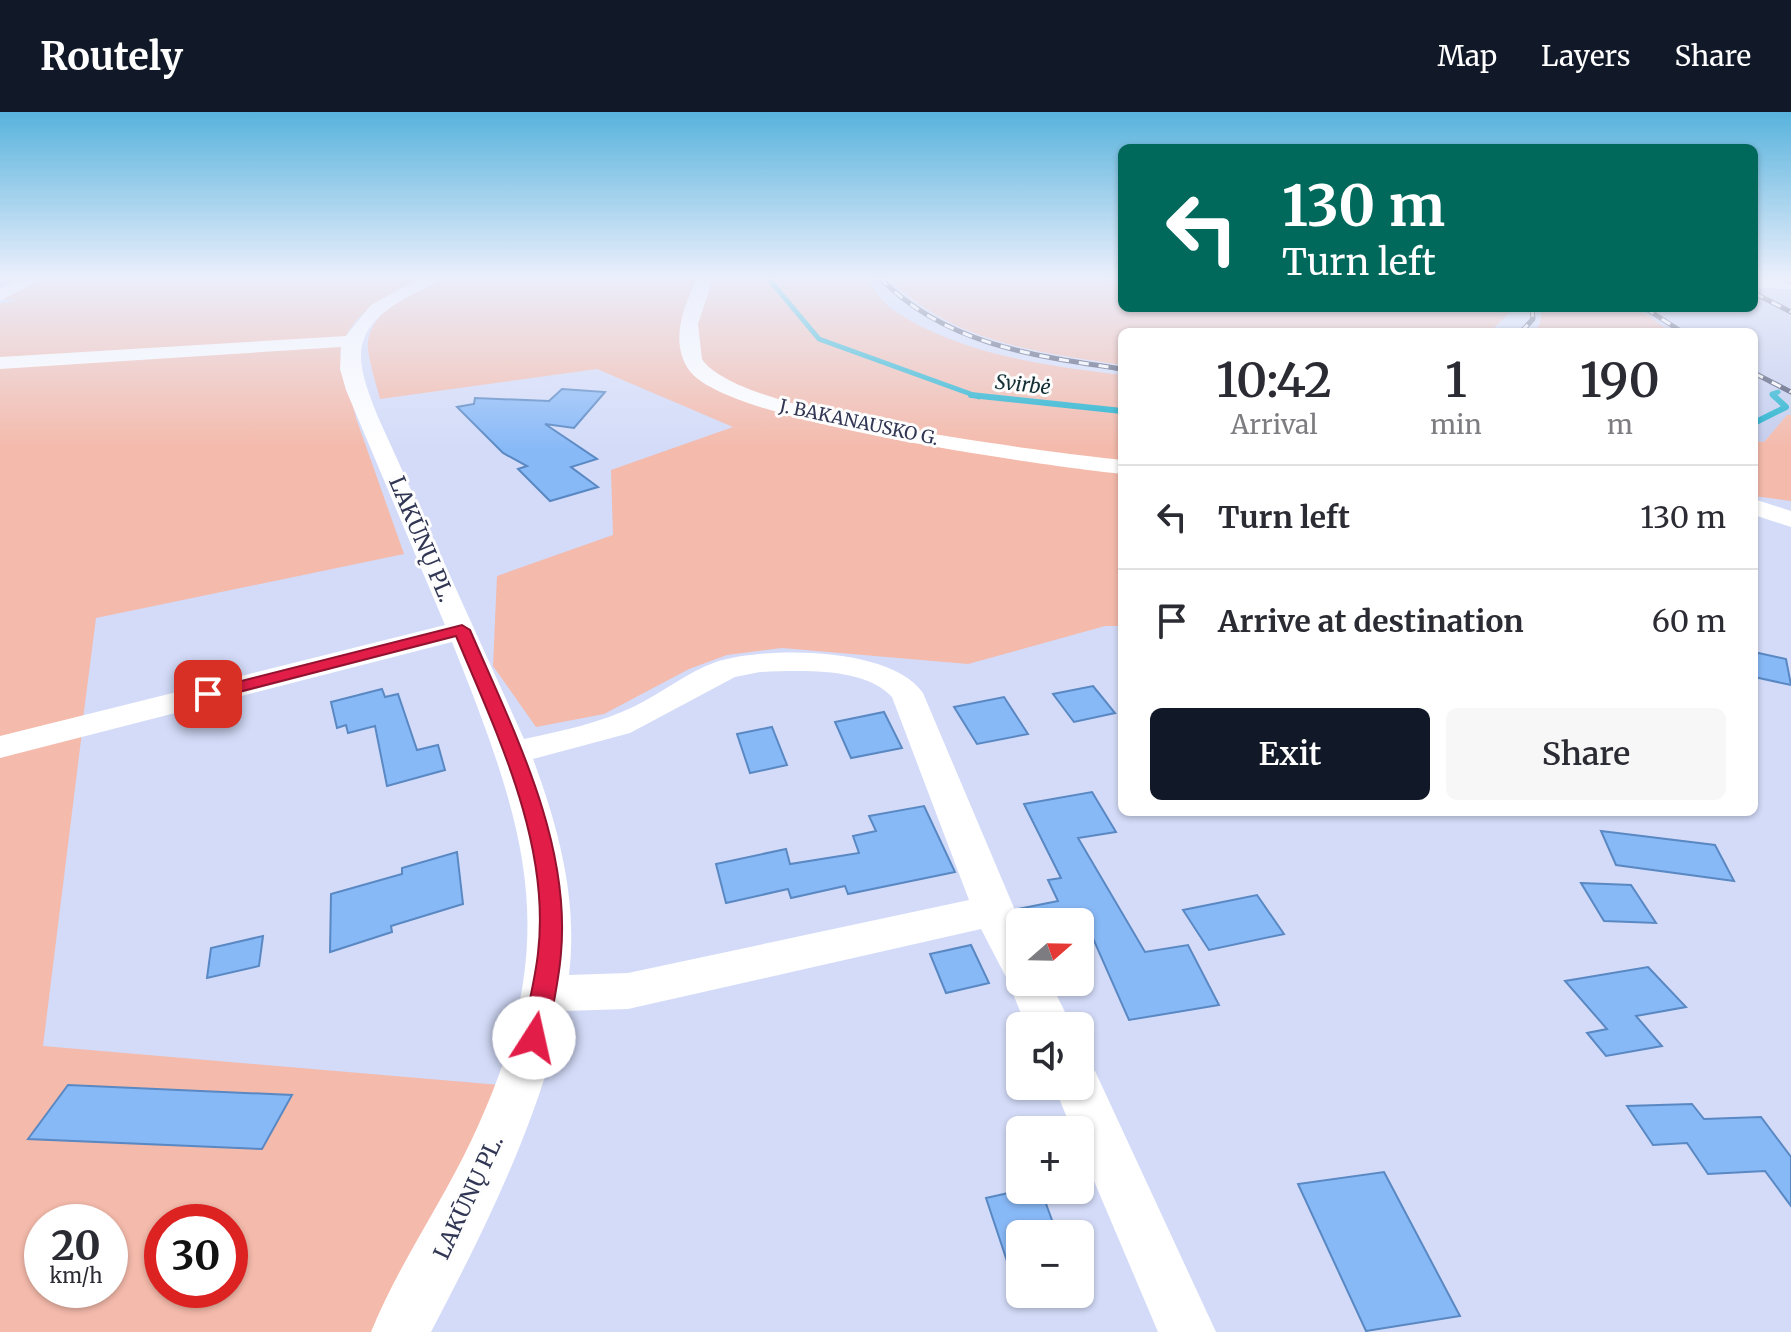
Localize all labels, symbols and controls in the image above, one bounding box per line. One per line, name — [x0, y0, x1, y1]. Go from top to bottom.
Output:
text: Routely — [40, 33, 183, 80]
text: Map — [1437, 38, 1497, 74]
text: Layers — [1541, 38, 1630, 74]
text: Share — [1674, 38, 1751, 74]
text: 130 m — [1282, 171, 1445, 241]
icon: left — [1150, 176, 1254, 280]
text: Turn left — [1282, 240, 1436, 285]
text: 10:42 — [1216, 350, 1332, 410]
text: 1 — [1445, 350, 1467, 410]
text: 190 — [1580, 350, 1660, 410]
water label: Svirbė — [994, 369, 1052, 399]
street label: J. BAKANAUSKO G. — [777, 394, 941, 450]
text: Arrival — [1231, 408, 1318, 441]
text: min — [1430, 408, 1482, 441]
text: m — [1607, 408, 1633, 441]
street label: LAKŪNŲ PL. — [383, 472, 461, 606]
icon: left — [1150, 495, 1194, 539]
text: Turn left — [1218, 498, 1350, 536]
text: 130 m — [1640, 498, 1726, 536]
icon: arrive — [1150, 599, 1194, 643]
text: Arrive at destination — [1218, 602, 1524, 640]
text: 60 m — [1652, 602, 1726, 640]
pin — [174, 660, 242, 728]
icon: arrive — [186, 672, 230, 716]
button: Exit — [1150, 708, 1430, 800]
button: Share — [1446, 708, 1726, 800]
north arrow — [1006, 908, 1094, 996]
map controls — [1006, 908, 1094, 1308]
position arrow — [492, 996, 576, 1080]
button: sound — [1006, 1012, 1094, 1100]
button: + — [1006, 1116, 1094, 1204]
street label: LAKŪNŲ PL. — [427, 1130, 509, 1264]
speed limit sign: 30 — [144, 1204, 248, 1308]
button: − — [1006, 1220, 1094, 1308]
text: 20 — [51, 1221, 101, 1271]
text: km/h — [50, 1263, 102, 1288]

